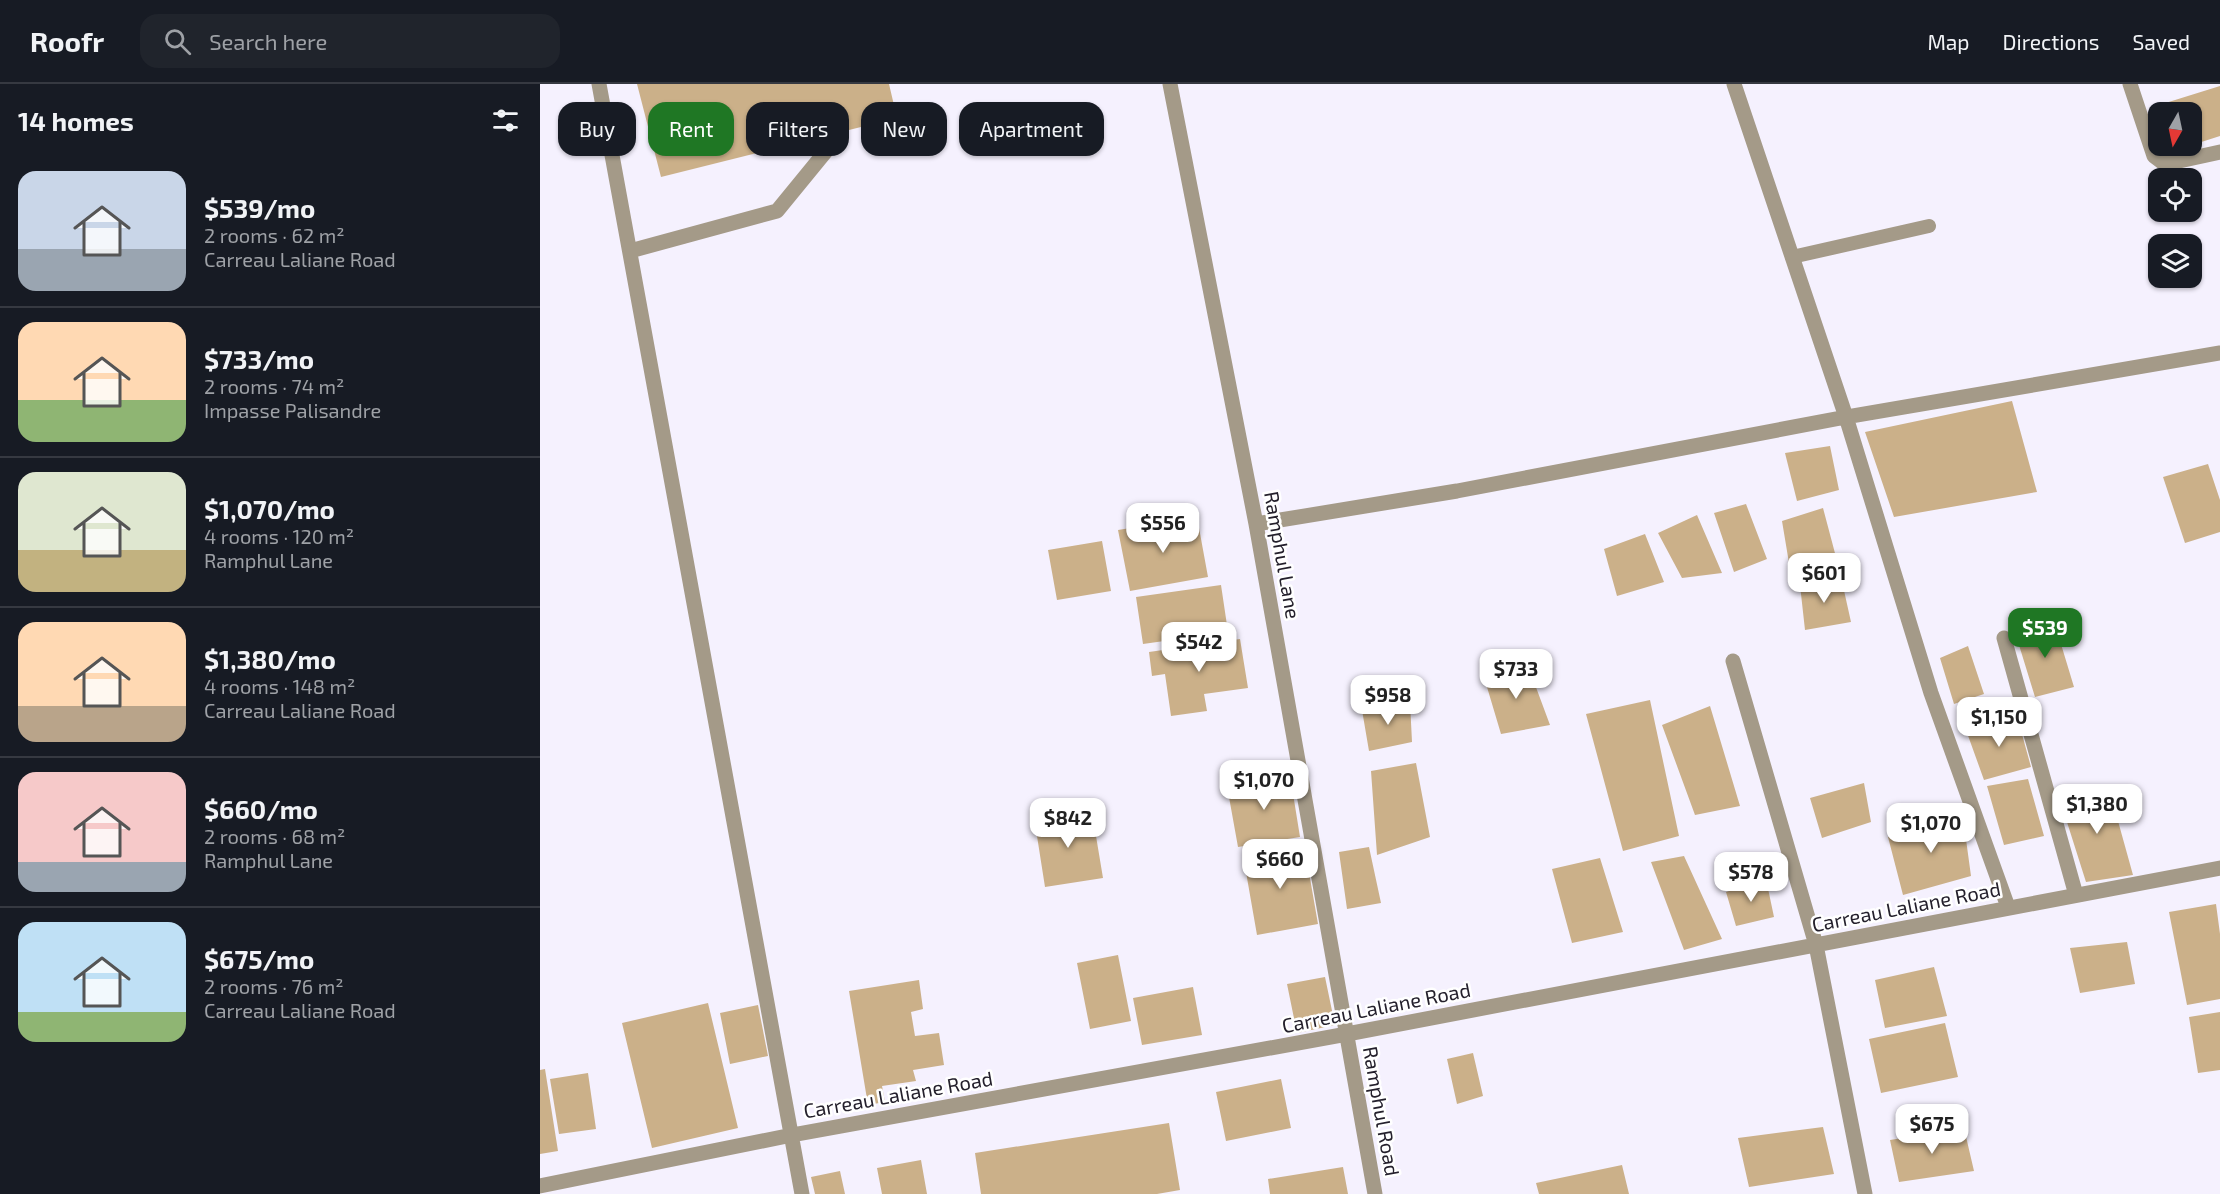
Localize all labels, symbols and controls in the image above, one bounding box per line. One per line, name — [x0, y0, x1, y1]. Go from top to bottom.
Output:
search box — [140, 14, 560, 68]
text: Roofr — [30, 24, 104, 58]
icon: search — [161, 25, 194, 58]
text: Search here — [209, 28, 327, 54]
text: Map — [1927, 29, 1970, 54]
text: Directions — [2003, 29, 2099, 54]
text: Saved — [2132, 29, 2190, 54]
chip: Buy — [558, 102, 636, 156]
chip: Rent — [648, 102, 734, 156]
chip: Filters — [746, 102, 849, 156]
chip: New — [861, 102, 947, 156]
chip: Apartment — [959, 102, 1104, 156]
north arrow — [2148, 102, 2202, 156]
map controls — [2148, 102, 2202, 288]
icon: filters — [489, 104, 522, 137]
text: 14 homes — [18, 105, 134, 136]
button: locate — [2148, 168, 2202, 222]
text: $539/mo — [204, 192, 315, 223]
icon: home — [66, 195, 138, 267]
text: 2 rooms · 62 m² — [204, 223, 344, 247]
button: layers — [2148, 234, 2202, 288]
text: Carreau Laliane Road — [204, 247, 396, 271]
text: $733/mo — [204, 343, 314, 374]
icon: home — [66, 346, 138, 418]
text: 2 rooms · 74 m² — [204, 374, 344, 398]
text: Impasse Palisandre — [204, 398, 381, 422]
street label: Ramphul Lane — [1260, 489, 1306, 621]
text: $1,070/mo — [204, 493, 335, 524]
icon: home — [66, 496, 138, 568]
pin: $556 — [1127, 503, 1199, 554]
text: $556 — [1140, 510, 1186, 534]
text: 4 rooms · 120 m² — [204, 524, 354, 548]
text: Ramphul Lane — [204, 548, 333, 572]
pin: $601 — [1788, 553, 1860, 604]
text: $601 — [1802, 560, 1846, 584]
pin: $539 — [2009, 608, 2081, 659]
text: $539 — [2022, 615, 2068, 639]
pin: $542 — [1163, 622, 1235, 673]
text: $542 — [1176, 629, 1223, 653]
text: $1,380/mo — [204, 643, 336, 674]
icon: home — [66, 646, 138, 718]
pin: $733 — [1480, 649, 1552, 700]
text: $733 — [1494, 656, 1538, 680]
text: 4 rooms · 148 m² — [204, 674, 355, 698]
pin: $958 — [1352, 675, 1424, 726]
text: $958 — [1365, 682, 1411, 706]
pin: $1,150 — [1950, 697, 2048, 748]
text: Carreau Laliane Road — [204, 698, 396, 722]
text: $1,150 — [1971, 704, 2027, 728]
pin: $1,070 — [1215, 760, 1313, 811]
text: $1,070 — [1234, 767, 1294, 791]
pin: $1,380 — [2048, 784, 2146, 835]
text: $1,380 — [2066, 791, 2128, 815]
text: $660/mo — [204, 793, 318, 824]
icon: home — [66, 796, 138, 868]
pin: $842 — [1032, 798, 1104, 849]
pin: $1,070 — [1882, 803, 1980, 854]
text: $842 — [1044, 805, 1092, 829]
text: $1,070 — [1901, 810, 1961, 834]
text: 2 rooms · 68 m² — [204, 824, 345, 848]
pin: $660 — [1244, 839, 1316, 890]
text: $660 — [1256, 846, 1304, 870]
text: Ramphul Lane — [204, 848, 333, 872]
pin: $578 — [1715, 852, 1787, 903]
text: $578 — [1728, 859, 1774, 883]
street label: Carreau Laliane Road — [1810, 876, 2002, 936]
text: $675/mo — [204, 943, 314, 974]
icon: home — [66, 946, 138, 1018]
text: 2 rooms · 76 m² — [204, 974, 343, 998]
street label: Carreau Laliane Road — [1280, 977, 1472, 1037]
text: Carreau Laliane Road — [204, 998, 396, 1022]
street label: Ramphul Road — [1359, 1044, 1405, 1178]
street label: Carreau Laliane Road — [801, 1066, 995, 1122]
pin: $675 — [1896, 1104, 1968, 1155]
text: $675 — [1910, 1111, 1955, 1135]

